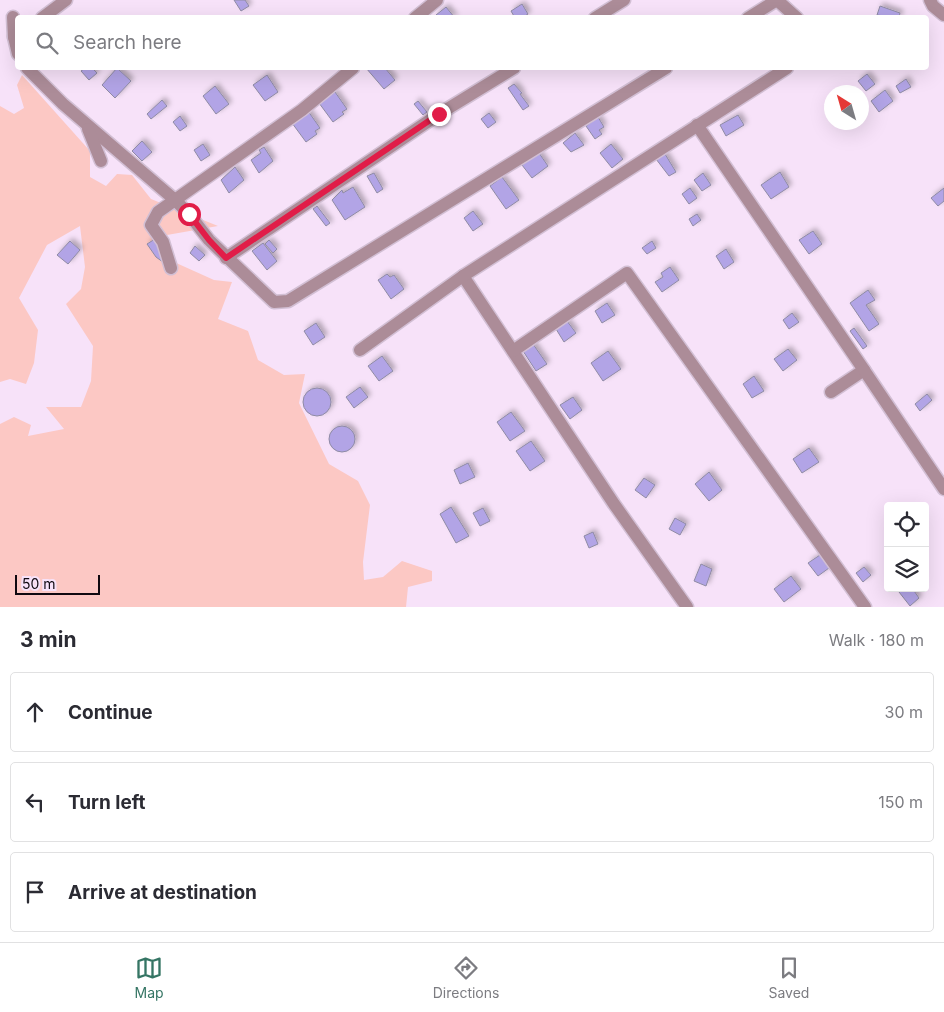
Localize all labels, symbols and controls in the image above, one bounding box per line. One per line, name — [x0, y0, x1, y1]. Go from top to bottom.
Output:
search box — [15, 15, 929, 70]
icon: search — [33, 29, 61, 57]
text: Search here — [73, 31, 182, 54]
north arrow — [824, 85, 869, 130]
route end — [428, 103, 451, 126]
route start — [178, 203, 201, 226]
map controls — [884, 502, 929, 592]
button: locate — [884, 502, 929, 547]
button: layers — [884, 547, 929, 592]
scale bar — [15, 572, 100, 595]
text: 50 m — [22, 575, 56, 592]
text: 3 min — [20, 627, 76, 652]
text: Walk · 180 m — [829, 630, 924, 650]
icon: ahead — [21, 698, 49, 726]
text: Continue — [68, 701, 153, 724]
text: 30 m — [885, 702, 923, 722]
icon: left — [21, 788, 49, 816]
text: Turn left — [68, 791, 146, 814]
text: 150 m — [878, 792, 923, 812]
icon: arrive — [21, 878, 49, 906]
text: Arrive at destination — [68, 881, 257, 904]
tab: Map — [135, 954, 164, 1001]
tab: Directions — [433, 954, 499, 1001]
tab: Saved — [768, 954, 809, 1001]

